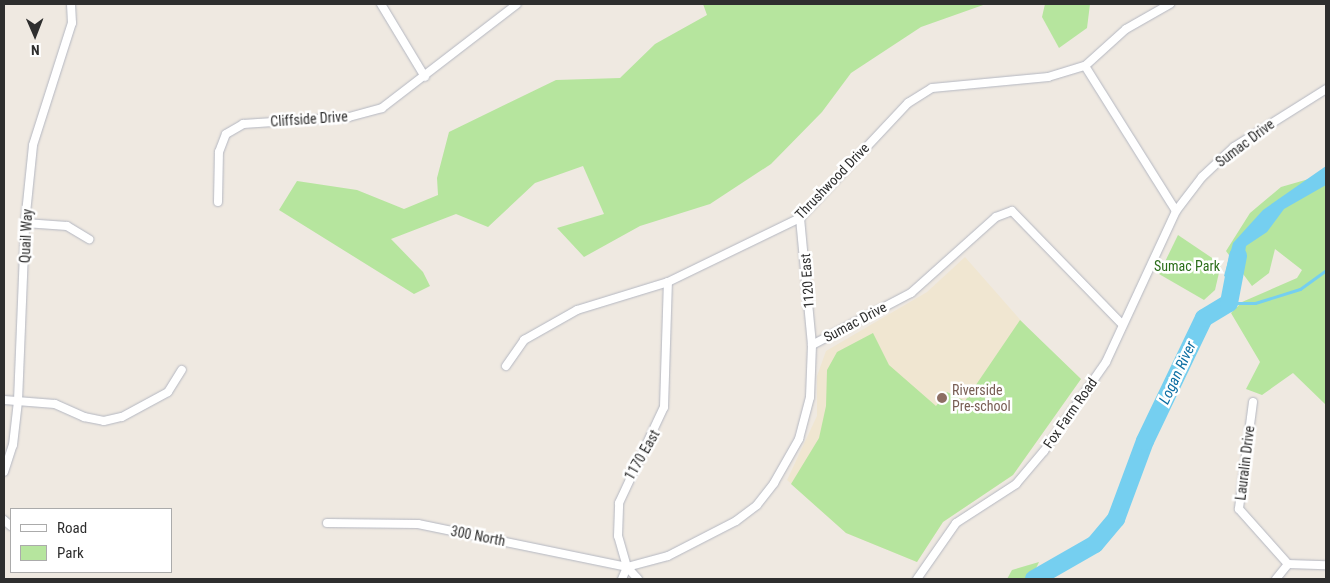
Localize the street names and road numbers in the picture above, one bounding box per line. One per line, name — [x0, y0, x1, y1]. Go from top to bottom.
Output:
street label: Cliffside Drive — [270, 108, 348, 130]
street label: Sumac Drive — [1212, 116, 1278, 170]
street label: Thrushwood Drive — [791, 139, 873, 223]
street label: Quail Way — [16, 208, 36, 264]
street label: 1120 East — [797, 253, 817, 309]
street label: Sumac Drive — [821, 298, 889, 346]
street label: Fox Farm Road — [1040, 375, 1100, 451]
street label: Lauralin Drive — [1232, 425, 1258, 501]
street label: 1170 East — [621, 427, 663, 483]
street label: 300 North — [449, 522, 507, 550]

